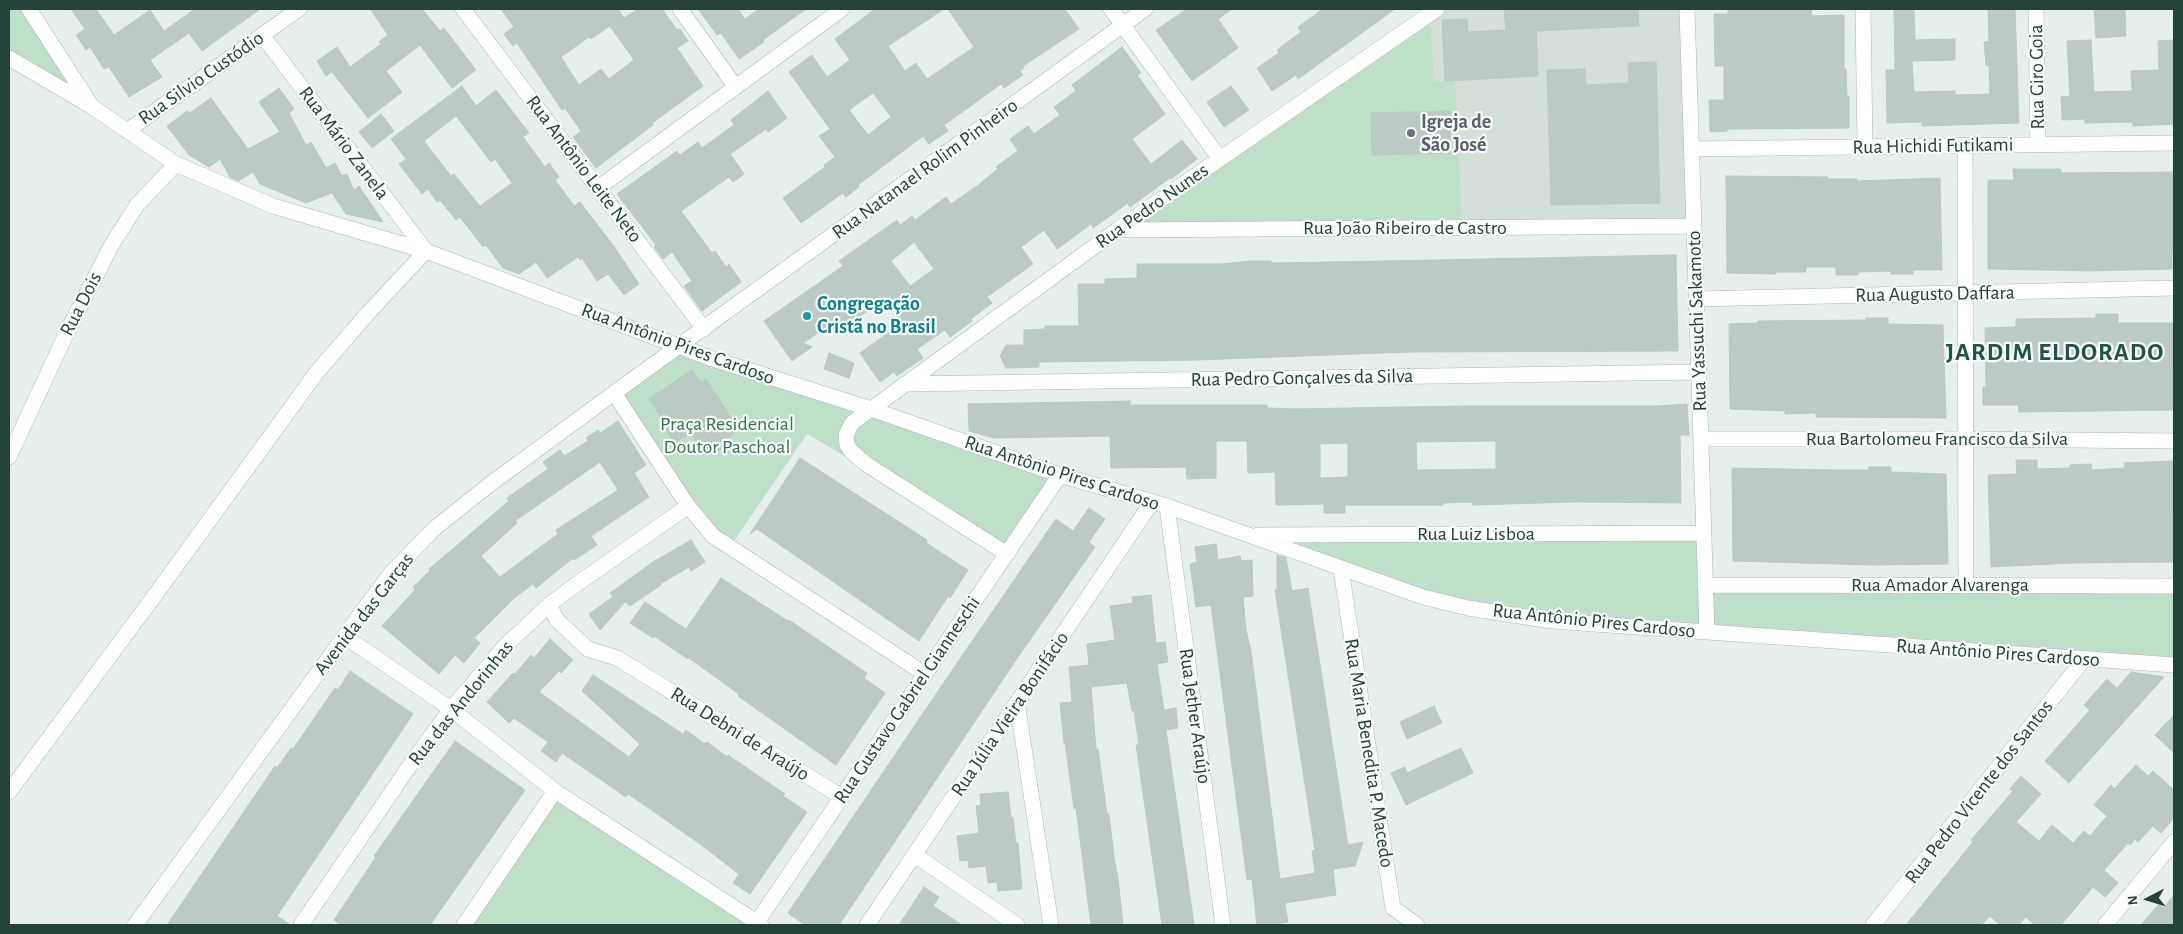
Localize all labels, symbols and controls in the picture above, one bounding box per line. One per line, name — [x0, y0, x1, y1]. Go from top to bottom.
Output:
street label: Rua Giro Goia — [2024, 24, 2050, 130]
street label: Rua Silvio Custódio — [134, 26, 268, 130]
street label: Rua Mário Zanela — [294, 82, 394, 204]
street label: Rua Antônio Leite Neto — [521, 91, 647, 247]
street label: Rua Natanael Rolim Pinheiro — [827, 93, 1023, 245]
place label: Igreja de São José — [1421, 110, 1491, 157]
marker: Igreja de São José — [1405, 127, 1417, 139]
street label: Rua Hichidi Futikami — [1852, 133, 2014, 159]
street label: Rua Pedro Nunes — [1091, 158, 1213, 254]
street label: Rua João Ribeiro de Castro — [1303, 216, 1507, 240]
street label: Rua Yassuchi Sakamoto — [1682, 230, 1712, 412]
street label: Rua Dois — [55, 268, 107, 340]
street label: Rua Augusto Daffara — [1855, 281, 2015, 307]
place label: Congregação Cristã no Brasil — [817, 292, 936, 339]
street label: Rua Antônio Pires Cardoso — [578, 298, 778, 390]
marker: Congregação Cristã no Brasil — [801, 310, 813, 322]
district label: JARDIM ELDORADO — [1944, 337, 2166, 367]
street label: Rua Pedro Gonçalves da Silva — [1190, 364, 1414, 392]
park label: Praça Residencial Doutor Paschoal — [660, 412, 794, 459]
street label: Rua Bartolomeu Francisco da Silva — [1806, 427, 2068, 451]
street label: Rua Antônio Pires Cardoso — [961, 430, 1163, 516]
street label: Rua Luiz Lisboa — [1417, 522, 1535, 546]
street label: Avenida das Garças — [309, 548, 419, 680]
street label: Rua Amador Alvarenga — [1851, 573, 2029, 597]
street label: Rua Gustavo Gabriel Gianneschi — [829, 592, 985, 808]
street label: Rua Antônio Pires Cardoso — [1491, 598, 1697, 644]
street label: Rua Júlia Vieira Bonifácio — [946, 627, 1074, 801]
street label: Rua Antônio Pires Cardoso — [1895, 634, 2101, 672]
street label: Rua das Andorinhas — [403, 636, 519, 770]
street label: Rua Maria Benedita P. Macedo — [1339, 637, 1399, 869]
street label: Rua Jether Araújo — [1174, 647, 1216, 785]
street label: Rua Debni de Araújo — [666, 682, 814, 786]
street label: Rua Pedro Vicente dos Santos — [1900, 695, 2058, 889]
north arrow — [2123, 874, 2173, 924]
text: N — [2126, 895, 2140, 906]

